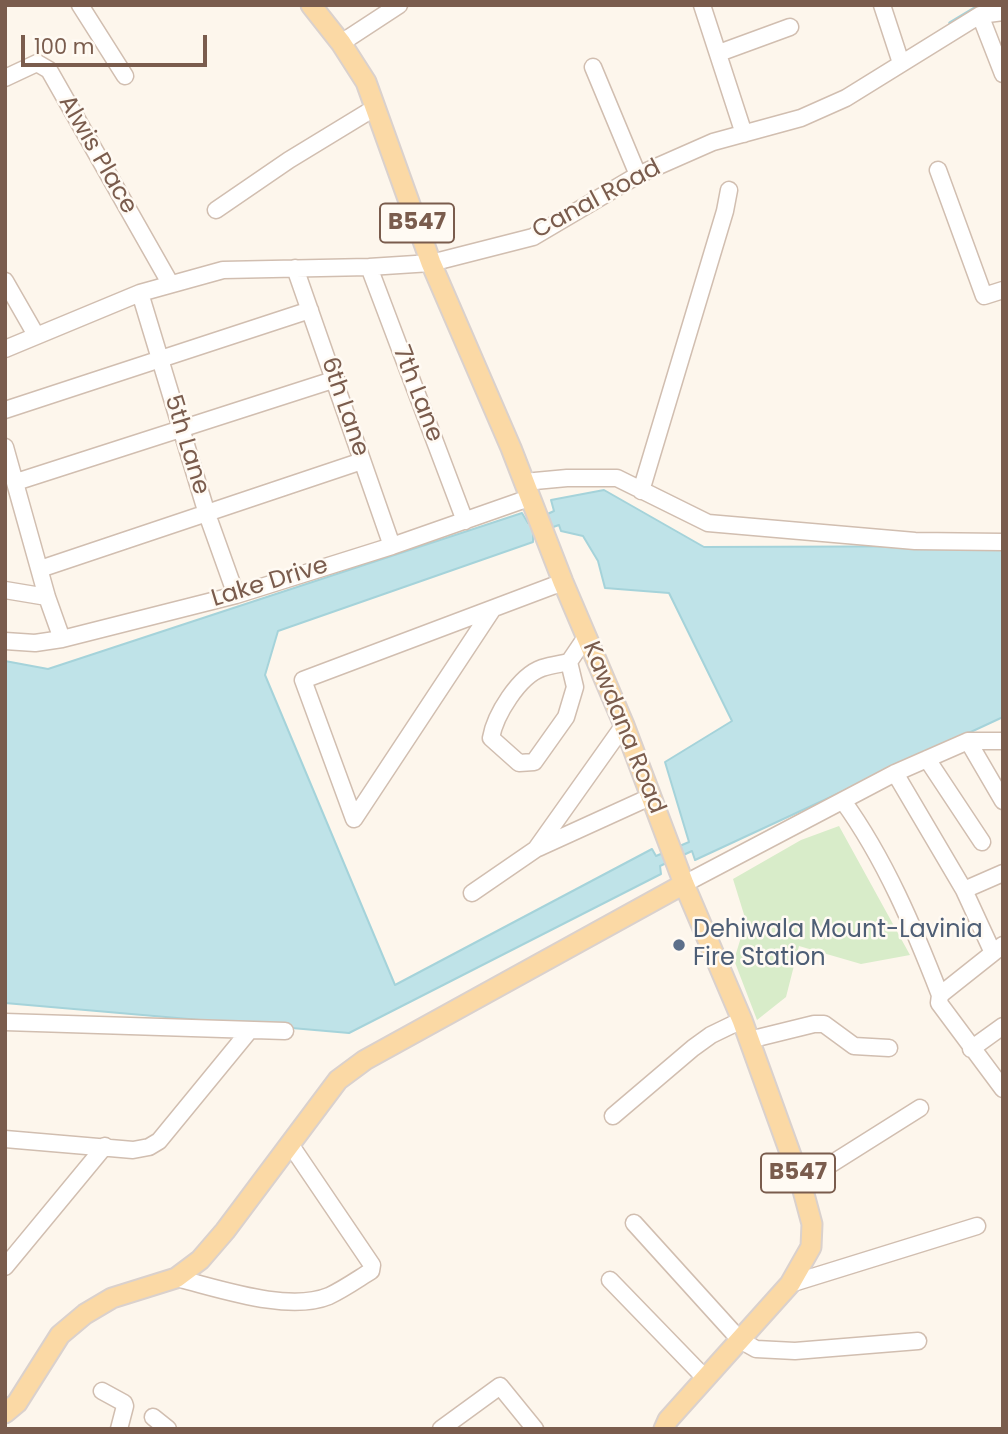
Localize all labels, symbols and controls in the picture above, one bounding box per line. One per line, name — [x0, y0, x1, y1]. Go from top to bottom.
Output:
scale bar — [24, 21, 210, 65]
text: 100 m — [34, 32, 94, 61]
street label: Alwis Place — [52, 91, 142, 219]
street label: Canal Road — [528, 154, 666, 246]
road number: B547 — [380, 204, 454, 243]
street label: 7th Lane — [386, 342, 448, 446]
street label: 6th Lane — [314, 354, 374, 460]
street label: 5th Lane — [157, 392, 215, 498]
street label: Lake Drive — [208, 552, 332, 614]
street label: Kawdana Road — [575, 638, 671, 818]
place label: Dehiwala Mount-Lavinia Fire Station — [693, 917, 983, 973]
marker: Dehiwala Mount-Lavinia Fire Station — [671, 937, 687, 953]
road number: B547 — [761, 1154, 835, 1192]

